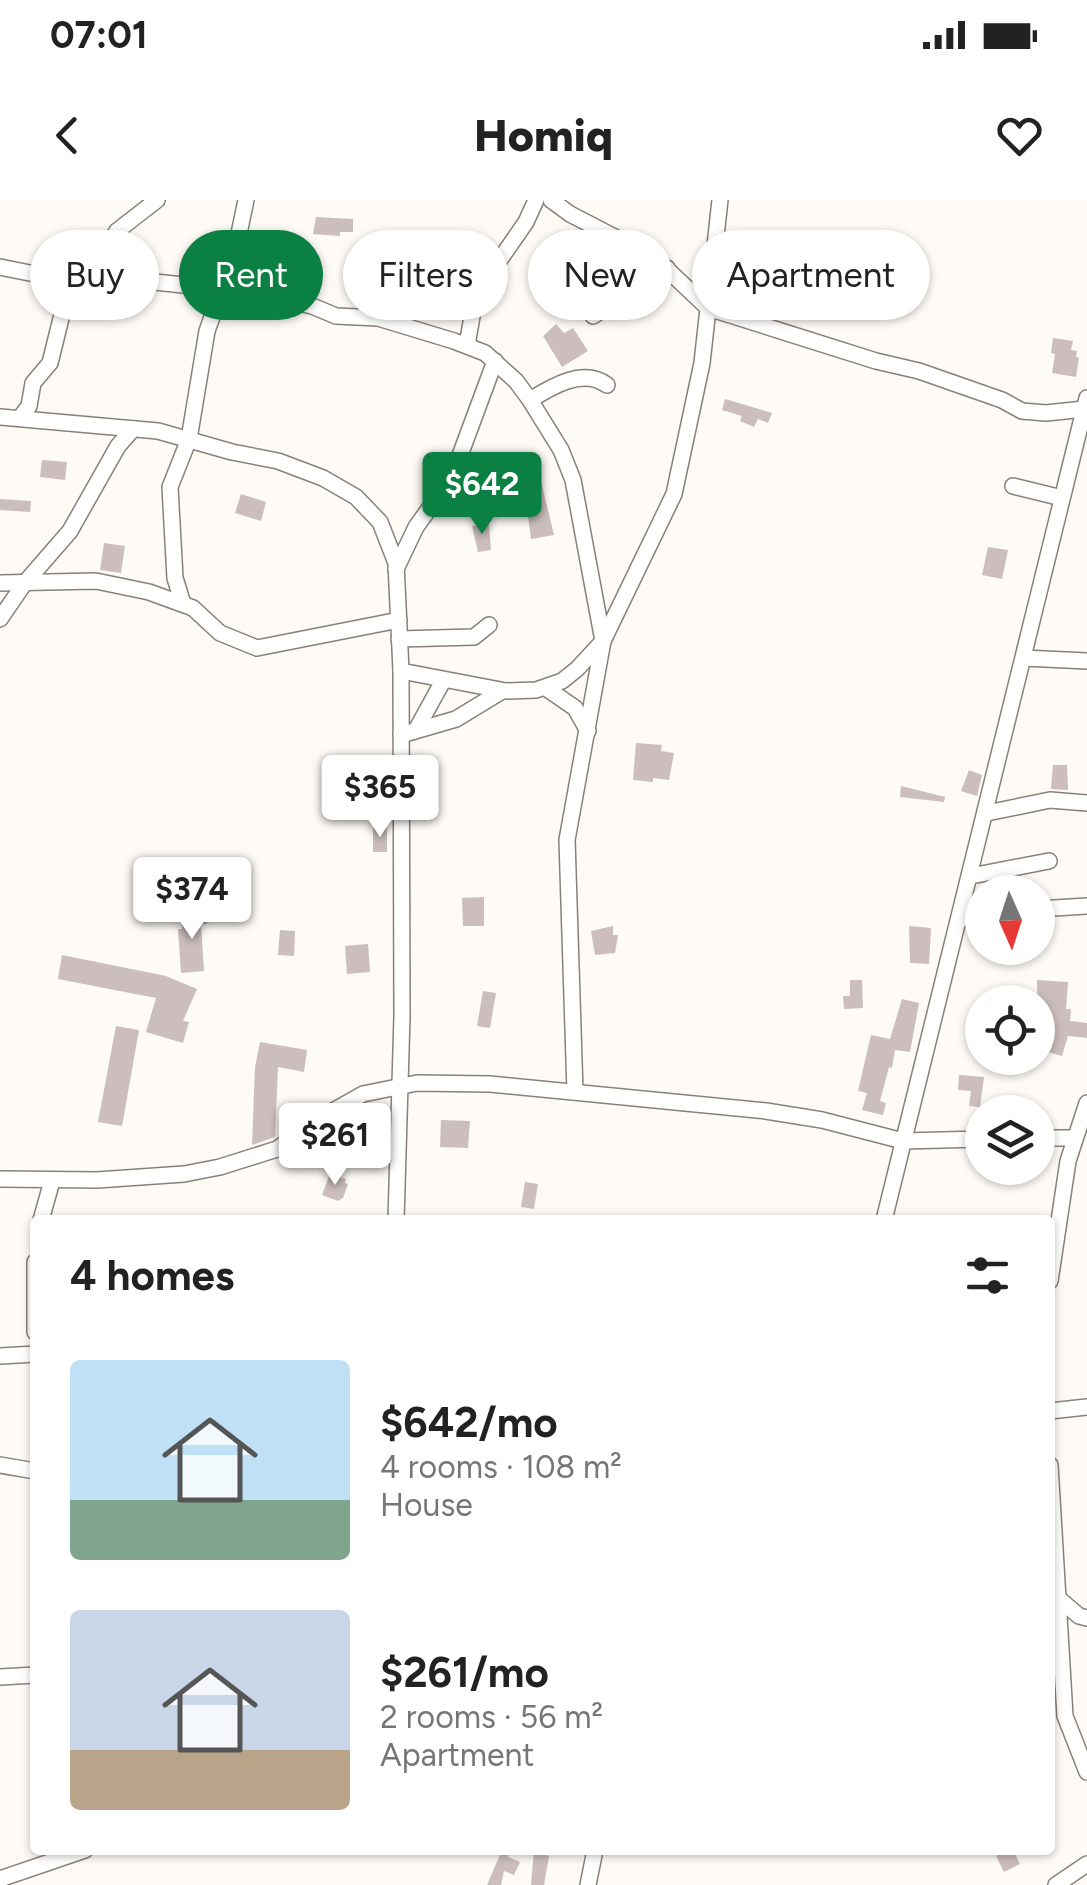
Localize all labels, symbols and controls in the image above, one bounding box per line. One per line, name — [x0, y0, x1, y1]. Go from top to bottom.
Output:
text: 07:01 — [50, 12, 148, 58]
icon: back — [40, 108, 95, 163]
text: Homiq — [474, 108, 613, 162]
icon: heart — [992, 108, 1047, 163]
chip: Buy — [30, 230, 159, 320]
chip: Rent — [179, 230, 323, 320]
chip: Filters — [343, 230, 508, 320]
chip: New — [528, 230, 672, 320]
chip: Apartment — [692, 230, 930, 320]
pin: $642 — [423, 452, 541, 537]
text: $642 — [444, 465, 520, 503]
pin: $365 — [321, 755, 439, 840]
text: $365 — [344, 768, 416, 806]
pin: $374 — [133, 857, 251, 942]
text: $374 — [155, 870, 229, 908]
north arrow — [965, 875, 1055, 965]
map controls — [965, 875, 1055, 1185]
button: locate — [965, 985, 1055, 1075]
button: layers — [965, 1095, 1055, 1185]
pin: $261 — [276, 1103, 394, 1188]
text: $261 — [301, 1116, 369, 1154]
icon: filters — [960, 1248, 1015, 1303]
text: 4 homes — [70, 1250, 234, 1301]
text: $642/mo — [380, 1397, 558, 1448]
icon: home — [150, 1400, 270, 1520]
text: 4 rooms · 108 m² — [380, 1448, 622, 1486]
text: House — [380, 1486, 473, 1524]
text: $261/mo — [380, 1647, 549, 1698]
icon: home — [150, 1650, 270, 1770]
text: 2 rooms · 56 m² — [380, 1698, 603, 1736]
text: Apartment — [380, 1736, 534, 1774]

